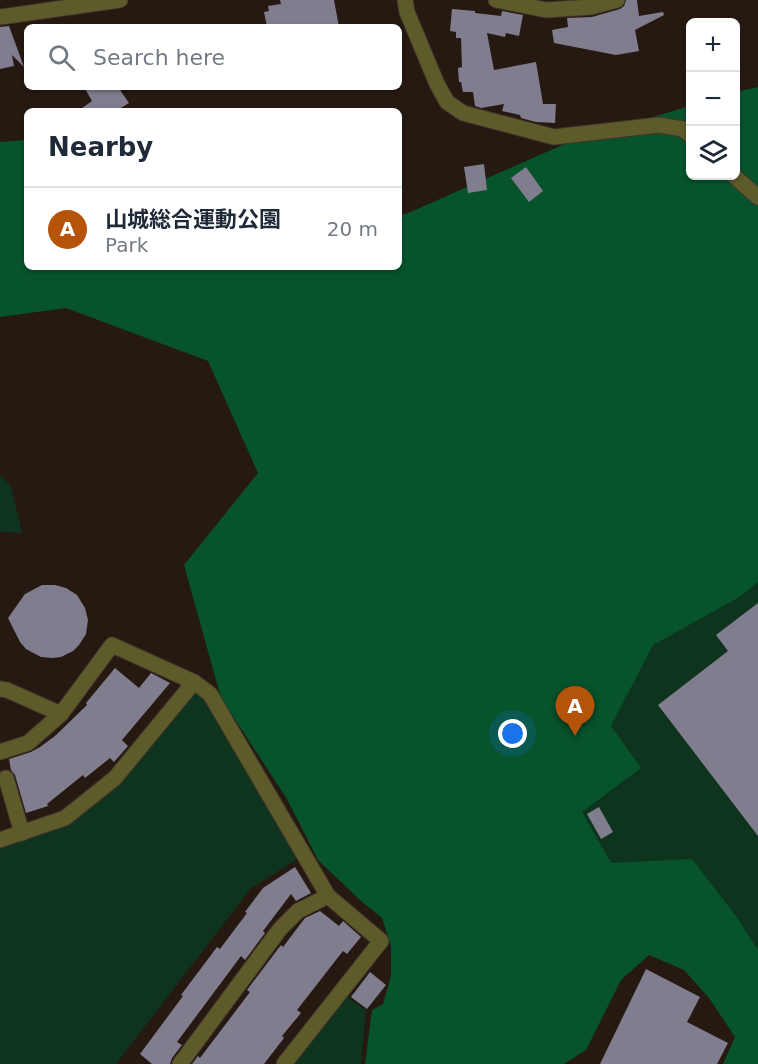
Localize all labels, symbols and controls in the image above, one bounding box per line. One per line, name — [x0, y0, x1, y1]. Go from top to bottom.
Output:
map controls — [686, 18, 740, 180]
button: + — [686, 18, 740, 72]
search box — [24, 24, 402, 90]
icon: search — [45, 41, 78, 74]
text: Search here — [93, 45, 225, 70]
button: − — [686, 72, 740, 126]
button: layers — [686, 126, 740, 180]
text: Nearby — [48, 132, 153, 162]
text: 山城総合運動公園 — [105, 207, 281, 232]
text: A — [60, 217, 75, 241]
text: 20 m — [327, 217, 378, 241]
text: Park — [105, 233, 148, 257]
pin: A — [556, 686, 594, 736]
your location — [498, 719, 527, 748]

